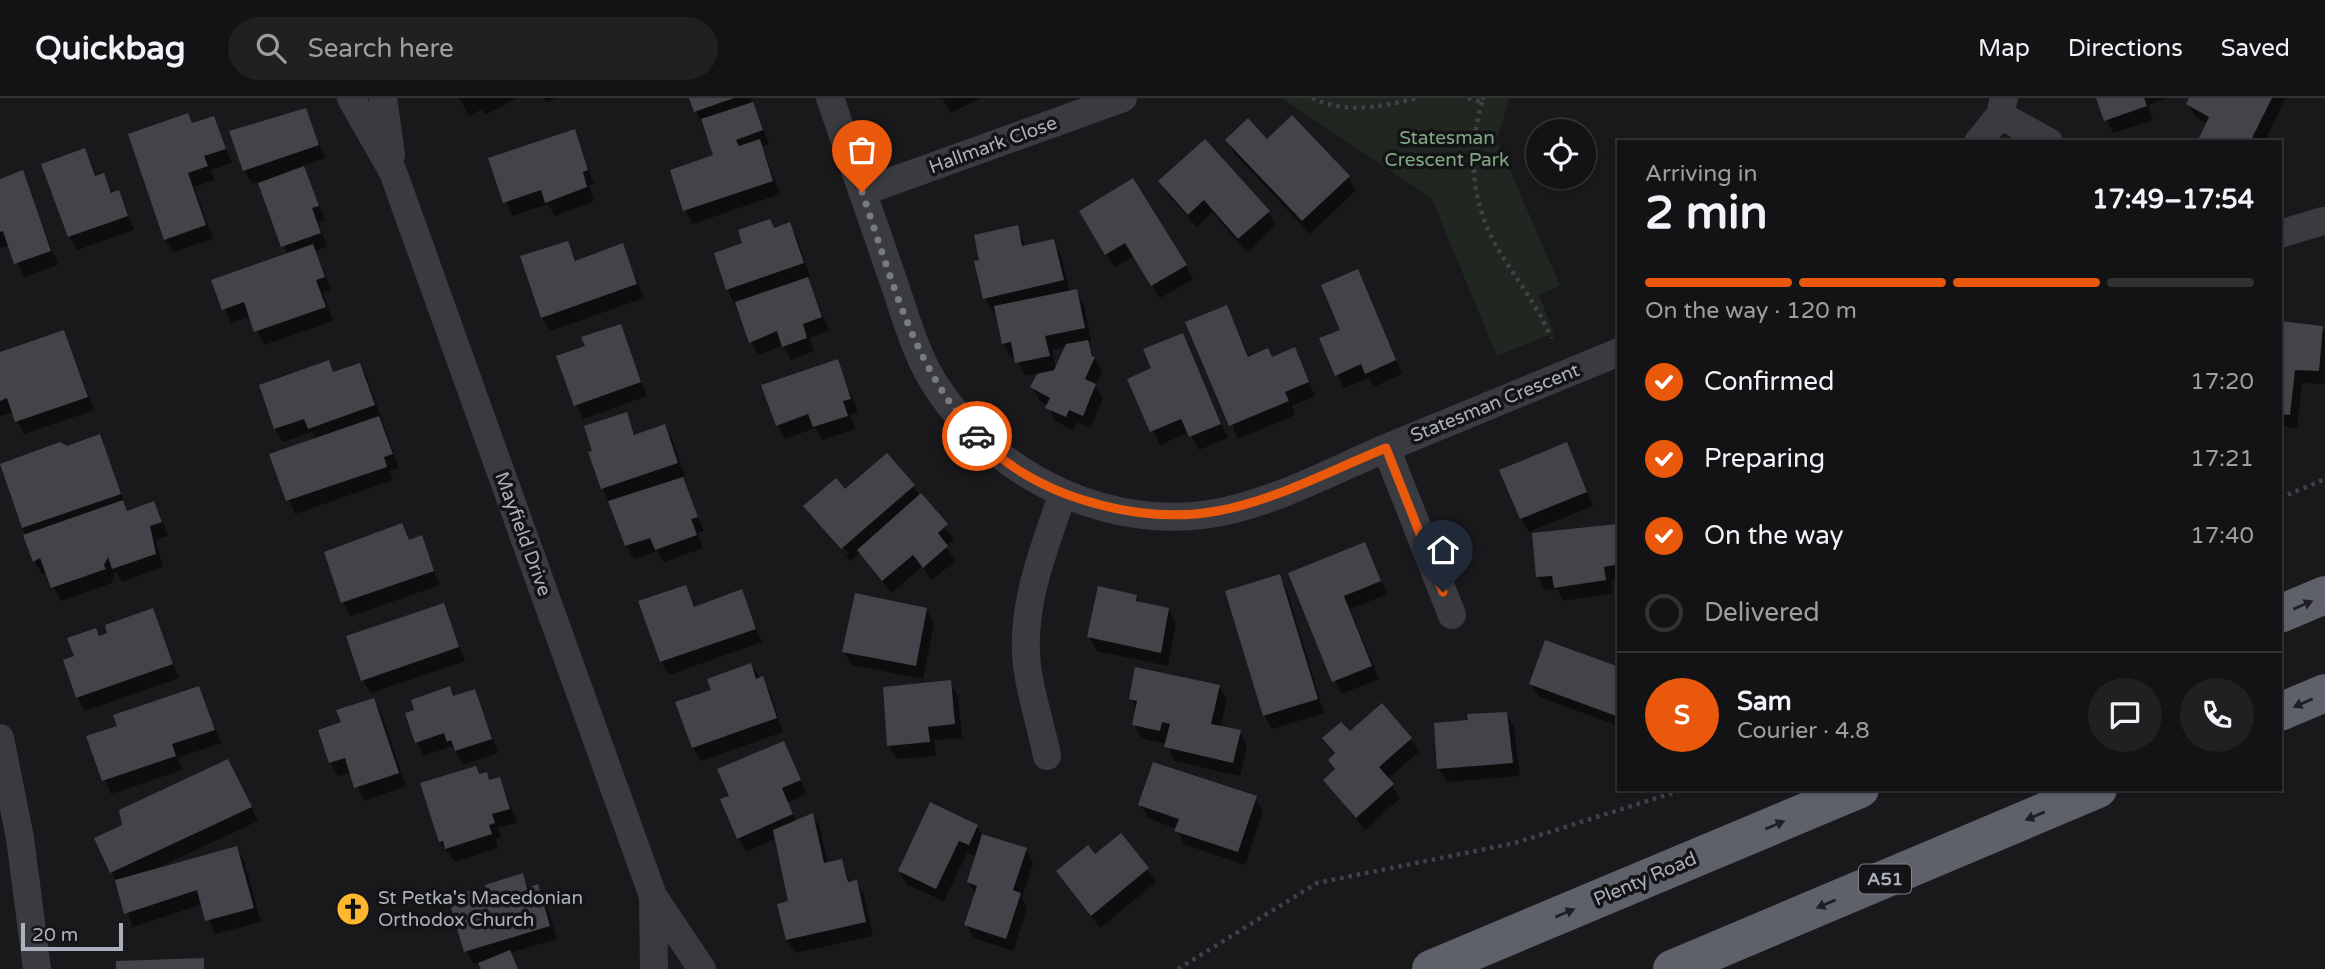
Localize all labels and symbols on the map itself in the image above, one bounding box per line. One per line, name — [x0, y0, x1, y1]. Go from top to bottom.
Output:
street label: Hallmark Close — [926, 112, 1060, 178]
pin — [832, 120, 892, 192]
park label: Statesman Crescent Park — [1385, 127, 1509, 171]
street label: Statesman Crescent — [1407, 359, 1583, 447]
courier — [942, 401, 1012, 471]
street label: Mayfield Drive — [490, 469, 556, 599]
pin — [1413, 520, 1473, 592]
one-way arrow — [2292, 599, 2313, 610]
one-way arrow — [2292, 698, 2313, 709]
one-way arrow — [2025, 810, 2045, 822]
one-way arrow — [1765, 819, 1786, 830]
street label: Plenty Road — [1590, 847, 1700, 911]
road number: A51 — [1859, 864, 1911, 894]
place label: St Petka's Macedonian Orthodox Church — [378, 887, 583, 931]
church icon: St Petka's Macedonian Orthodox Church — [334, 890, 372, 928]
one-way arrow — [1815, 899, 1836, 910]
one-way arrow — [1555, 907, 1576, 918]
scale bar — [21, 920, 122, 952]

